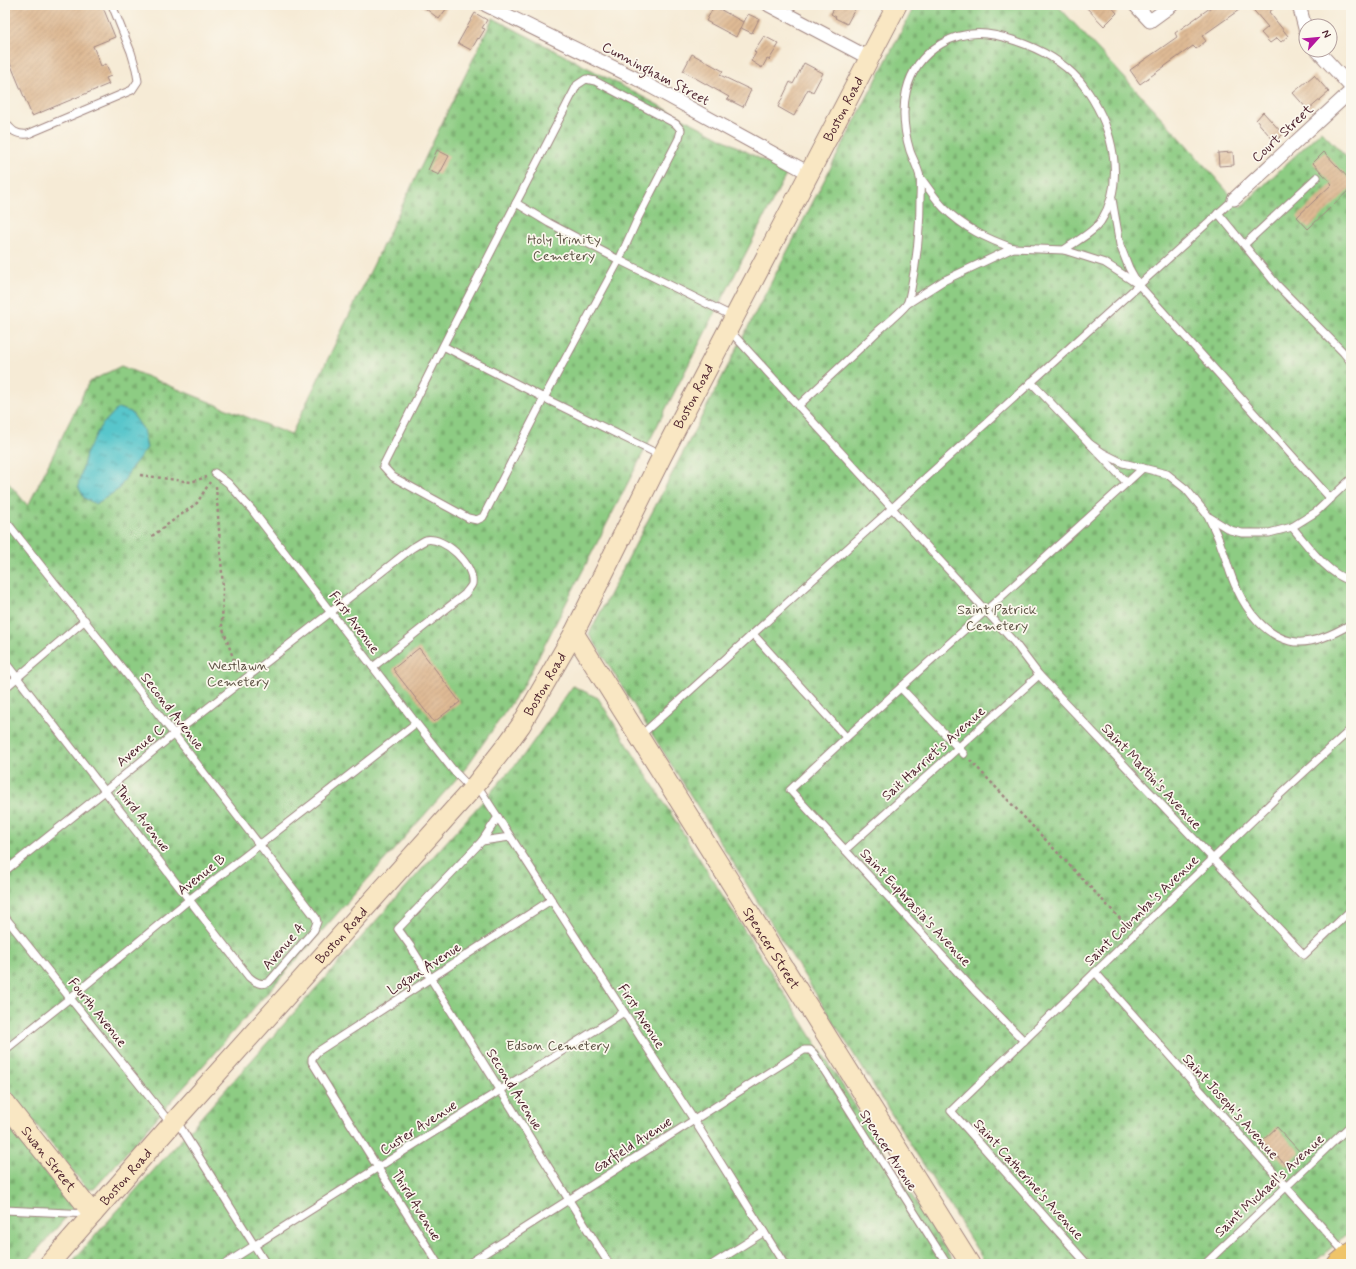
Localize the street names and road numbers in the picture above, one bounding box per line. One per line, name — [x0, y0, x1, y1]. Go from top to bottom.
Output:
street label: Cunningham Street — [598, 38, 712, 112]
street label: Boston Road — [820, 74, 868, 145]
street label: Court Street — [1248, 100, 1318, 167]
street label: Boston Road — [670, 361, 718, 432]
street label: First Avenue — [325, 588, 384, 657]
street label: Boston Road — [520, 649, 571, 720]
street label: Second Avenue — [136, 669, 208, 754]
street label: Sait Harriet's Avenue — [878, 702, 989, 805]
street label: Avenue C — [113, 720, 169, 771]
street label: Saint Martin's Avenue — [1097, 720, 1205, 834]
street label: Third Avenue — [111, 782, 174, 856]
street label: Saint Euphrasia's Avenue — [856, 845, 975, 971]
street label: Avenue B — [174, 850, 230, 899]
street label: Saint Columba's Avenue — [1081, 851, 1203, 970]
street label: Boston Road — [312, 903, 372, 968]
street label: Spencer Street — [738, 904, 804, 993]
street label: Avenue A — [258, 919, 309, 974]
street label: Logan Avenue — [384, 938, 466, 1001]
street label: Fourth Avenue — [64, 974, 131, 1051]
street label: First Avenue — [614, 981, 669, 1052]
street label: Second Avenue — [482, 1045, 547, 1134]
street label: Saint Joseph's Avenue — [1178, 1050, 1282, 1163]
street label: Custer Avenue — [377, 1096, 460, 1159]
street label: Spencer Avenue — [855, 1107, 921, 1195]
street label: Garfield Avenue — [590, 1113, 676, 1177]
street label: Saint Catherine's Avenue — [969, 1116, 1087, 1244]
street label: Swan Street — [17, 1123, 80, 1196]
street label: Saint Michael's Avenue — [1211, 1130, 1328, 1241]
street label: Boston Road — [96, 1145, 156, 1210]
street label: Third Avenue — [387, 1167, 445, 1244]

